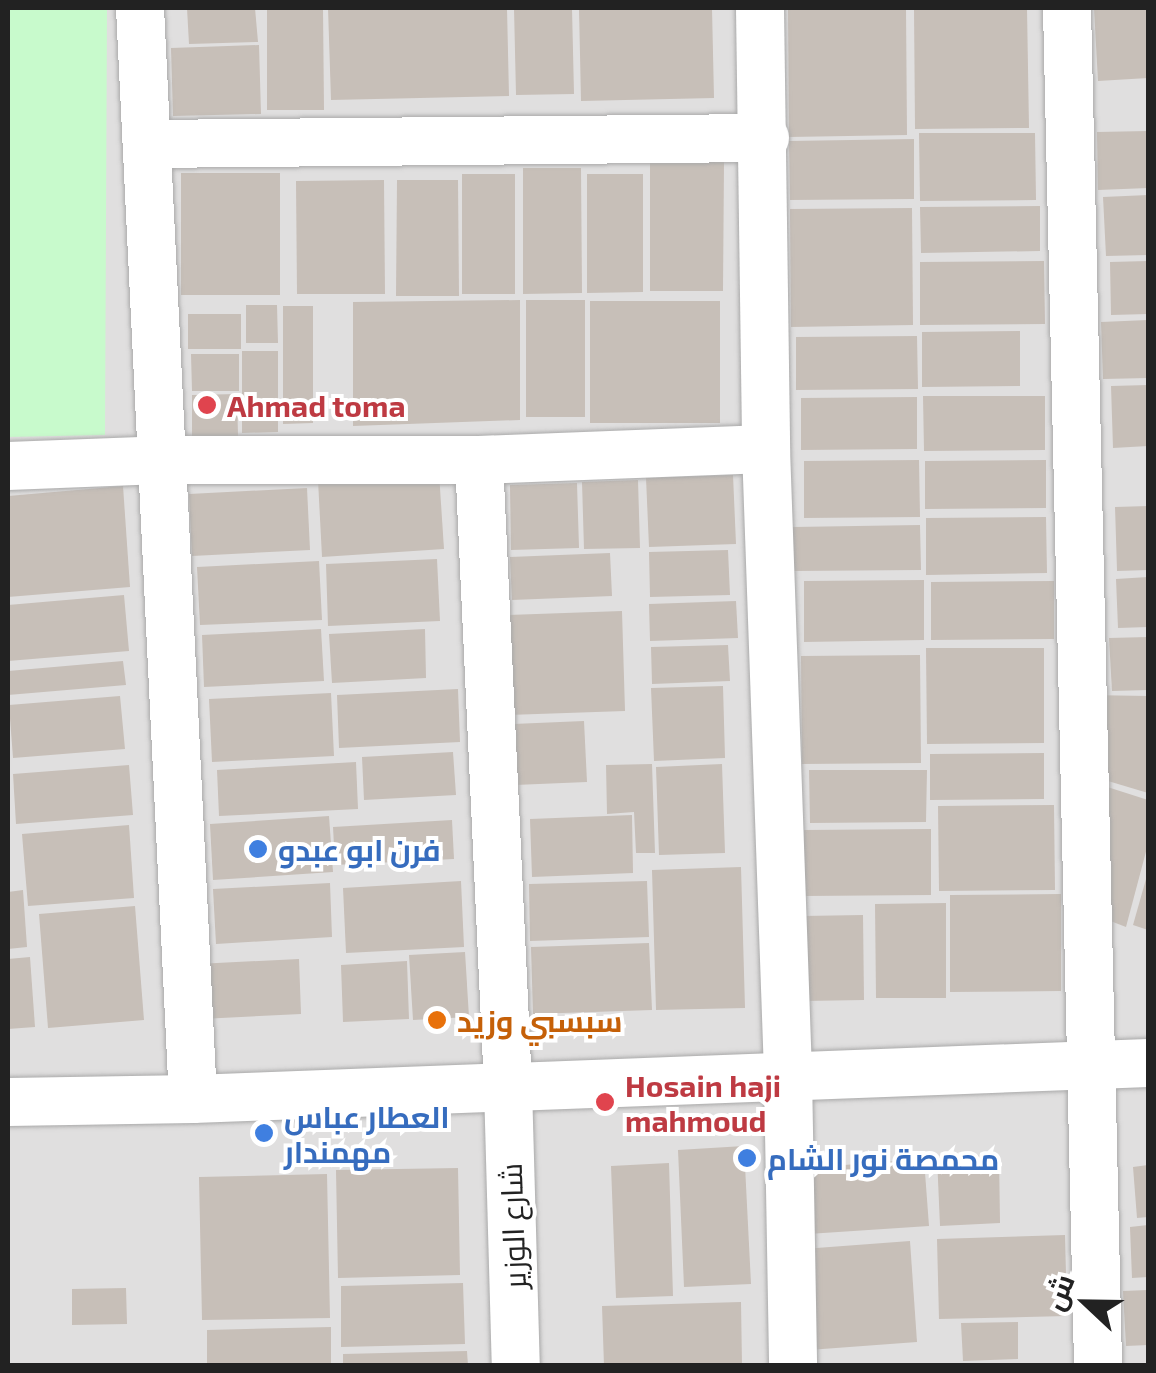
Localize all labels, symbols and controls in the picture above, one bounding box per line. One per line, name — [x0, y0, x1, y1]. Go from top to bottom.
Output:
place label: Ahmad toma — [227, 387, 406, 423]
marker: Ahmad toma — [196, 394, 218, 416]
place label: فرن ابو عبدو — [278, 831, 441, 867]
marker: فرن ابو عبدو — [247, 838, 269, 860]
place label: سبسبي وزيد — [457, 1002, 623, 1038]
marker: سبسبي وزيد — [426, 1009, 448, 1031]
place label: Hosain haji mahmoud — [625, 1067, 781, 1138]
marker: Hosain haji mahmoud — [594, 1091, 616, 1113]
place label: العطار عباس مهمندار — [284, 1098, 450, 1168]
marker: العطار عباس مهمندار — [253, 1122, 275, 1144]
place label: محمصة نور الشام — [767, 1140, 999, 1176]
marker: محمصة نور الشام — [736, 1147, 758, 1169]
street label: شارع الوزير — [492, 1163, 532, 1289]
north arrow — [1036, 1253, 1136, 1353]
text: ش — [1036, 1269, 1081, 1315]

